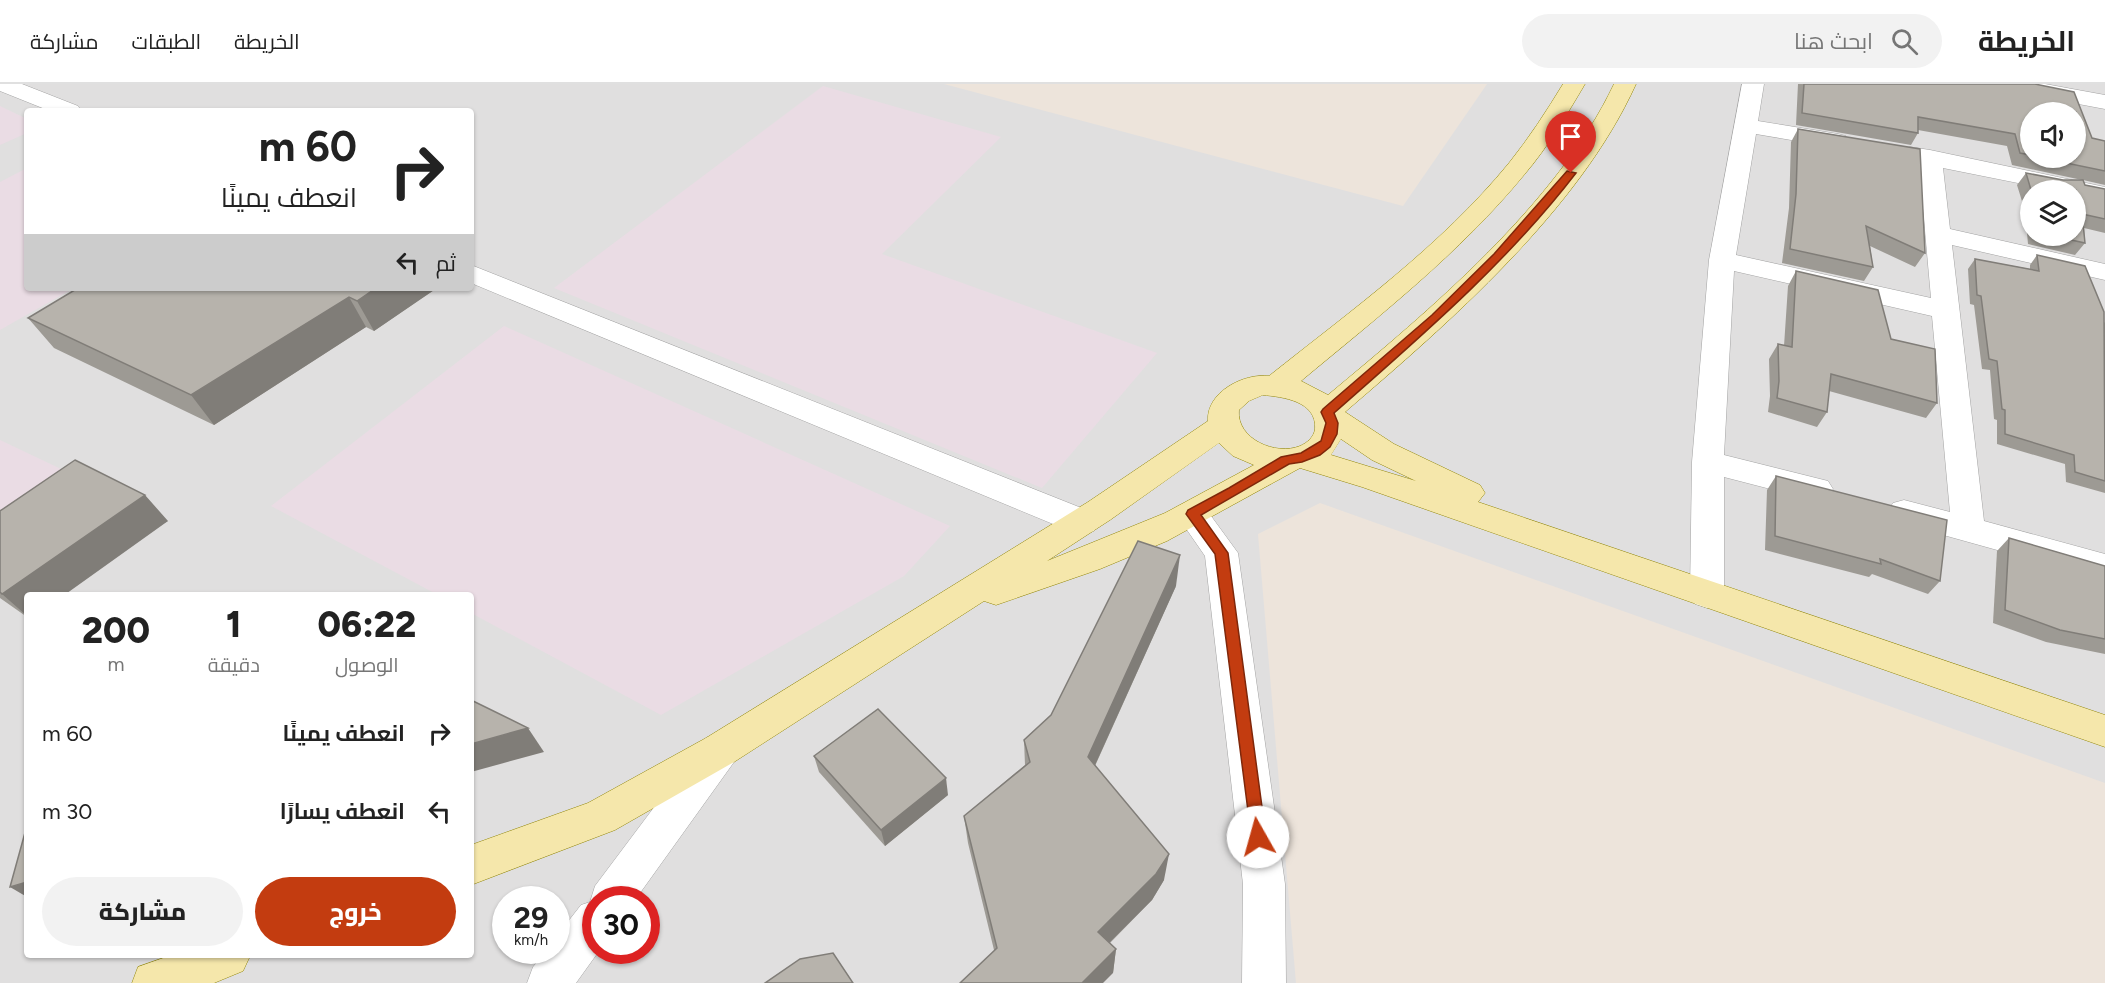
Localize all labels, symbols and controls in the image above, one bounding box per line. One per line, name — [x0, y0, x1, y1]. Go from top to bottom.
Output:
search box — [1522, 14, 1942, 68]
text: الخريطة — [1978, 24, 2075, 58]
icon: search — [1888, 25, 1921, 58]
text: ابحث هنا — [1794, 28, 1873, 55]
text: مشاركة — [30, 29, 99, 54]
text: الطبقات — [132, 29, 201, 54]
text: الخريطة — [234, 29, 300, 54]
map controls — [2020, 102, 2086, 246]
button: sound — [2020, 102, 2086, 168]
pin — [1545, 111, 1596, 173]
icon: arrive — [1554, 120, 1587, 153]
text: 60 m — [259, 121, 357, 172]
icon: right — [378, 132, 456, 210]
button: layers — [2020, 180, 2086, 246]
text: انعطف يمينًا — [221, 181, 357, 214]
icon: left — [391, 246, 424, 279]
text: ثم — [436, 250, 456, 277]
text: 1 — [226, 603, 241, 646]
text: 06:22 — [318, 603, 416, 646]
text: 200 — [82, 609, 150, 652]
text: m — [107, 652, 124, 676]
text: دقيقة — [208, 653, 260, 677]
text: الوصول — [335, 653, 399, 677]
icon: right — [423, 717, 456, 750]
text: 60 m — [42, 720, 93, 747]
text: انعطف يمينًا — [282, 720, 405, 747]
icon: left — [423, 795, 456, 828]
text: 30 m — [42, 798, 92, 825]
text: انعطف يسارًا — [280, 798, 405, 825]
position arrow — [1226, 805, 1290, 869]
button: مشاركة — [42, 877, 243, 946]
button: خروج — [255, 877, 456, 946]
speed limit sign: 30 — [582, 886, 660, 964]
text: 29 — [514, 899, 548, 936]
text: km/h — [514, 931, 548, 949]

